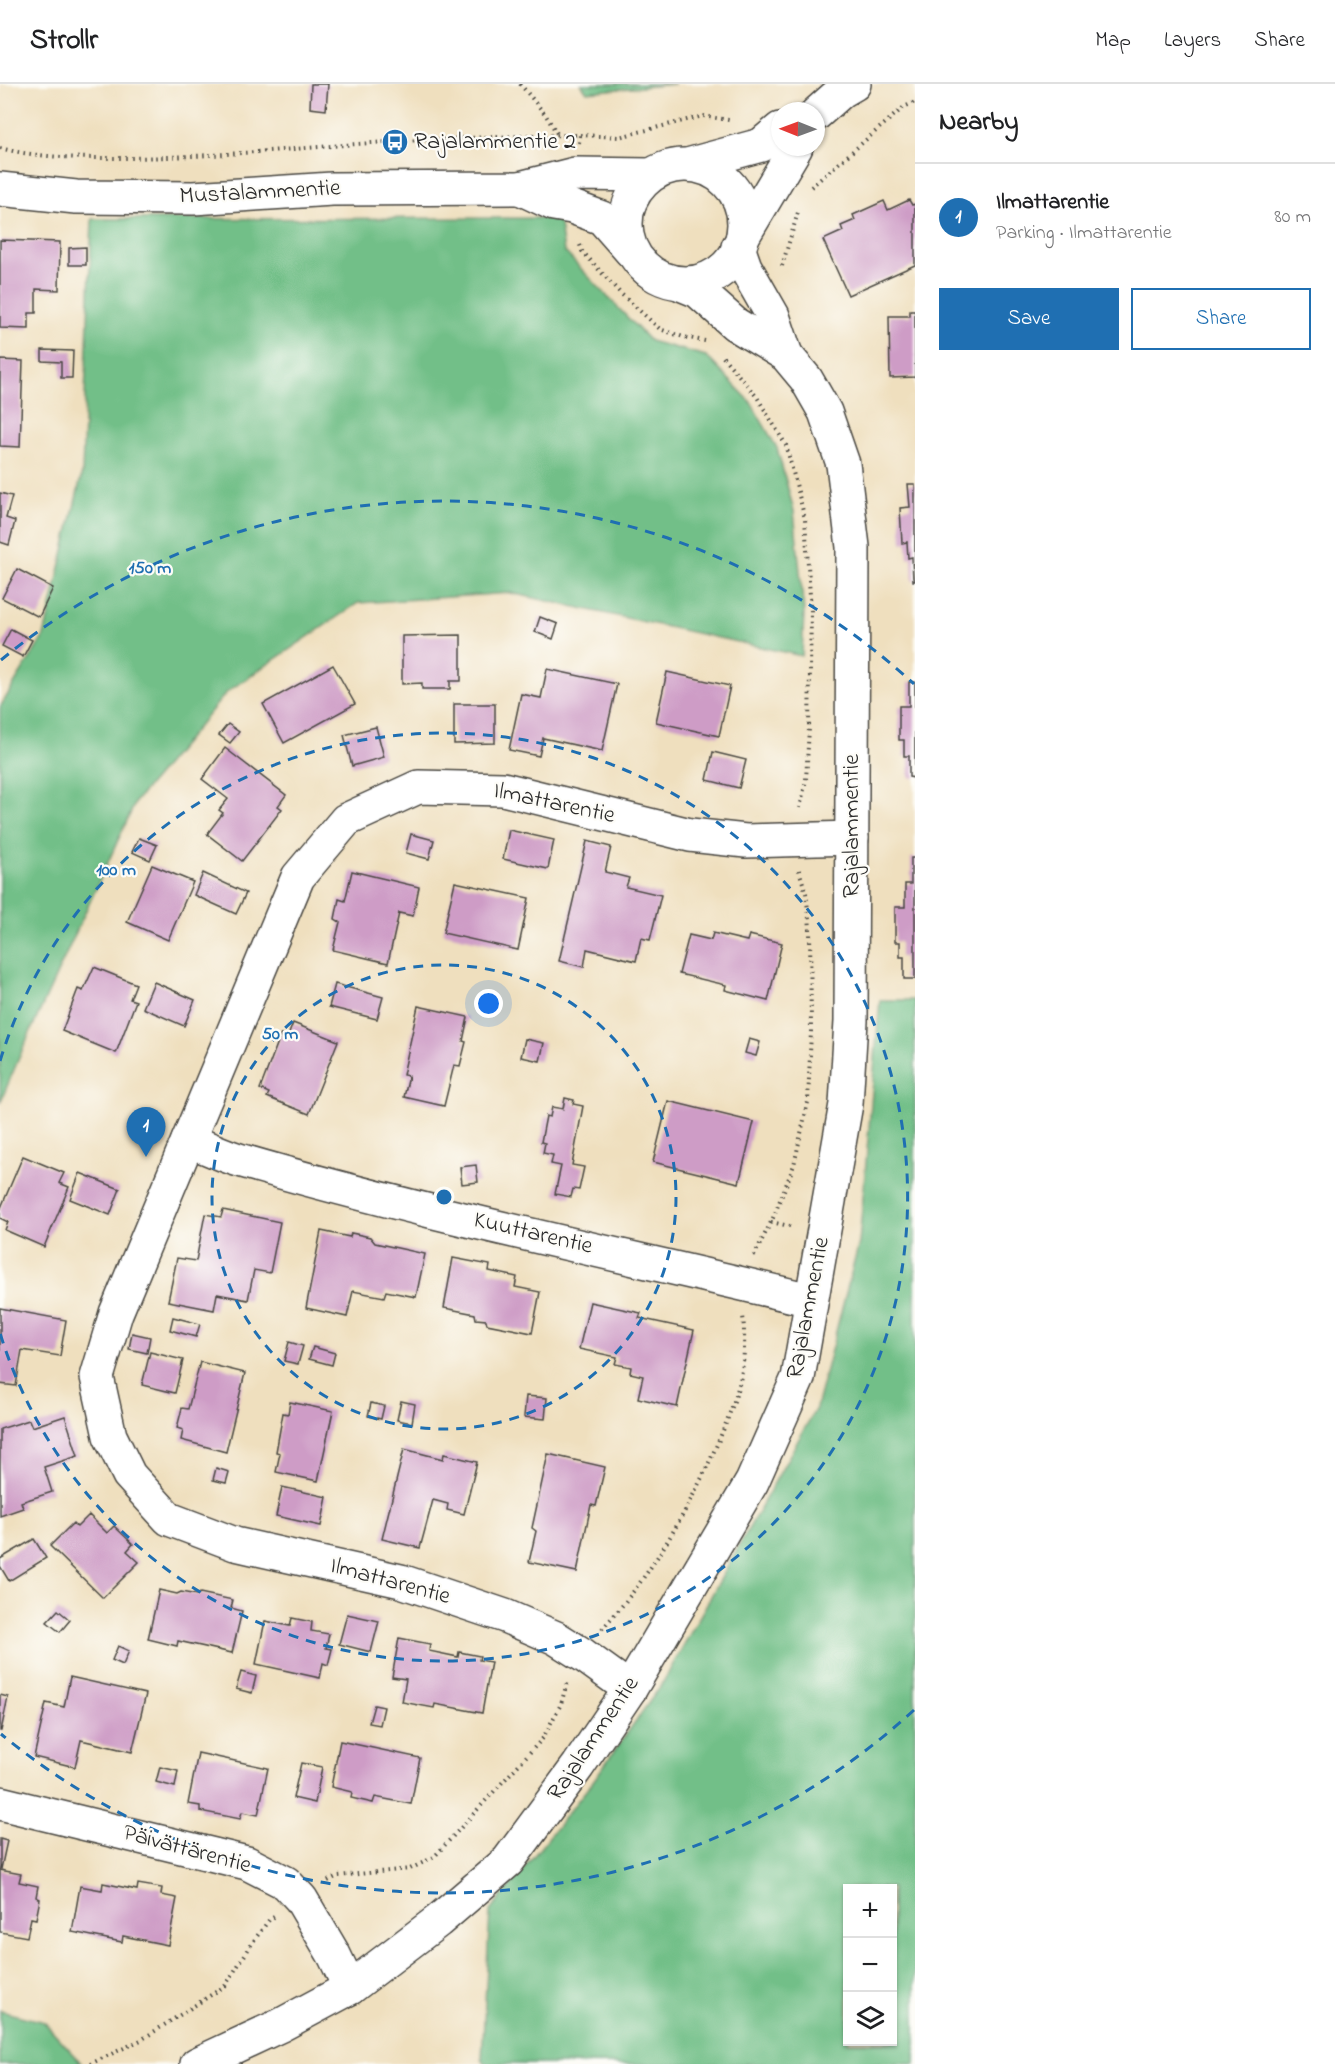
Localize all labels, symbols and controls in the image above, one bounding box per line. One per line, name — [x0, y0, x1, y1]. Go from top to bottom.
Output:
text: Strollr — [30, 21, 98, 62]
text: Map — [1095, 26, 1131, 56]
text: Layers — [1164, 26, 1221, 56]
text: Share — [1254, 26, 1305, 56]
north arrow — [771, 102, 825, 156]
text: Nearby — [939, 104, 1018, 142]
place label: Rajalammentie 2 — [414, 125, 576, 160]
bus stop icon: Rajalammentie 2 — [380, 127, 410, 157]
street label: Mustalammentie — [178, 171, 342, 215]
text: Ilmattarentie — [996, 187, 1109, 219]
text: 1 — [955, 203, 962, 232]
text: 80 m — [1274, 203, 1311, 232]
text: Parking · Ilmattarentie — [996, 219, 1172, 248]
button: Save — [939, 288, 1119, 350]
button: Share — [1131, 288, 1311, 350]
text: 150 m — [129, 556, 171, 582]
street label: Rajalammentie — [835, 754, 870, 898]
street label: Ilmattarentie — [490, 774, 618, 834]
text: 100 m — [96, 858, 136, 884]
your location — [474, 989, 503, 1018]
text: 50 m — [262, 1022, 298, 1048]
pin: 1 — [126, 1108, 166, 1157]
centre of rings — [434, 1187, 454, 1207]
street label: Kuuttarentie — [470, 1203, 596, 1265]
street label: Rajalammentie — [778, 1234, 840, 1382]
street label: Ilmattarentie — [326, 1549, 454, 1615]
street label: Rajalammentie — [539, 1669, 649, 1808]
street label: Päivättärentie — [119, 1816, 255, 1884]
map controls — [843, 1884, 897, 2046]
button: + — [843, 1884, 897, 1938]
button: − — [843, 1938, 897, 1992]
button: layers — [843, 1992, 897, 2046]

